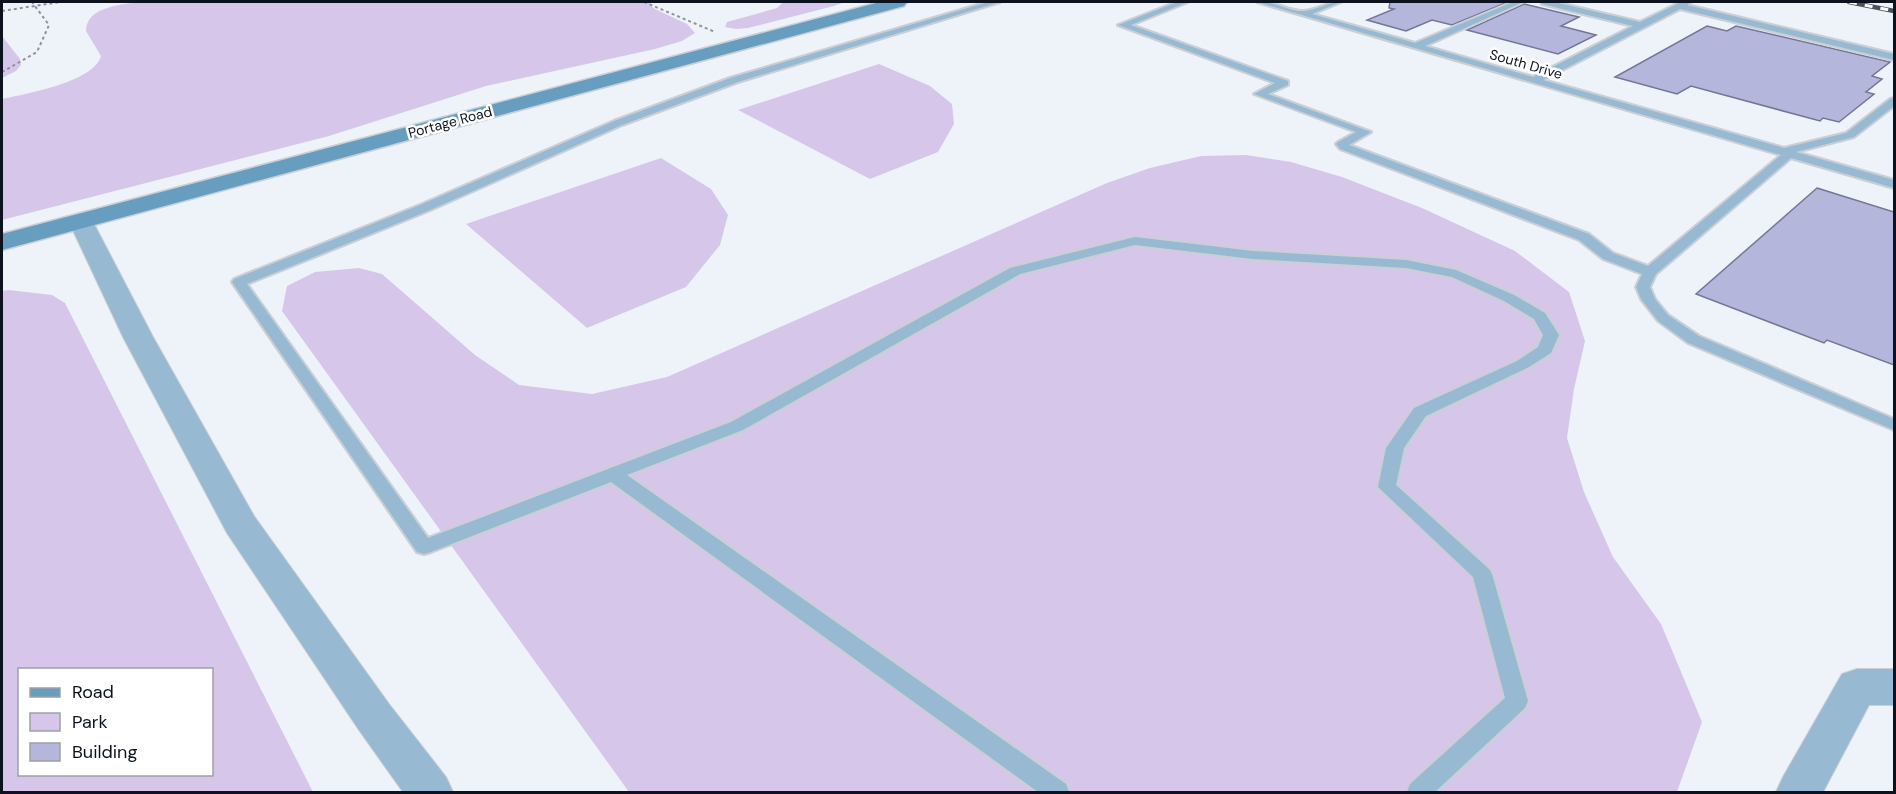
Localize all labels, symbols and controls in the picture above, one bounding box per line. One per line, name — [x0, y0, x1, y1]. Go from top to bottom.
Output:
street label: South Drive — [1488, 45, 1565, 83]
street label: Portage Road — [406, 102, 494, 142]
legend — [18, 668, 213, 776]
text: Road — [72, 680, 114, 704]
text: Park — [72, 710, 108, 734]
text: Building — [72, 740, 137, 764]

